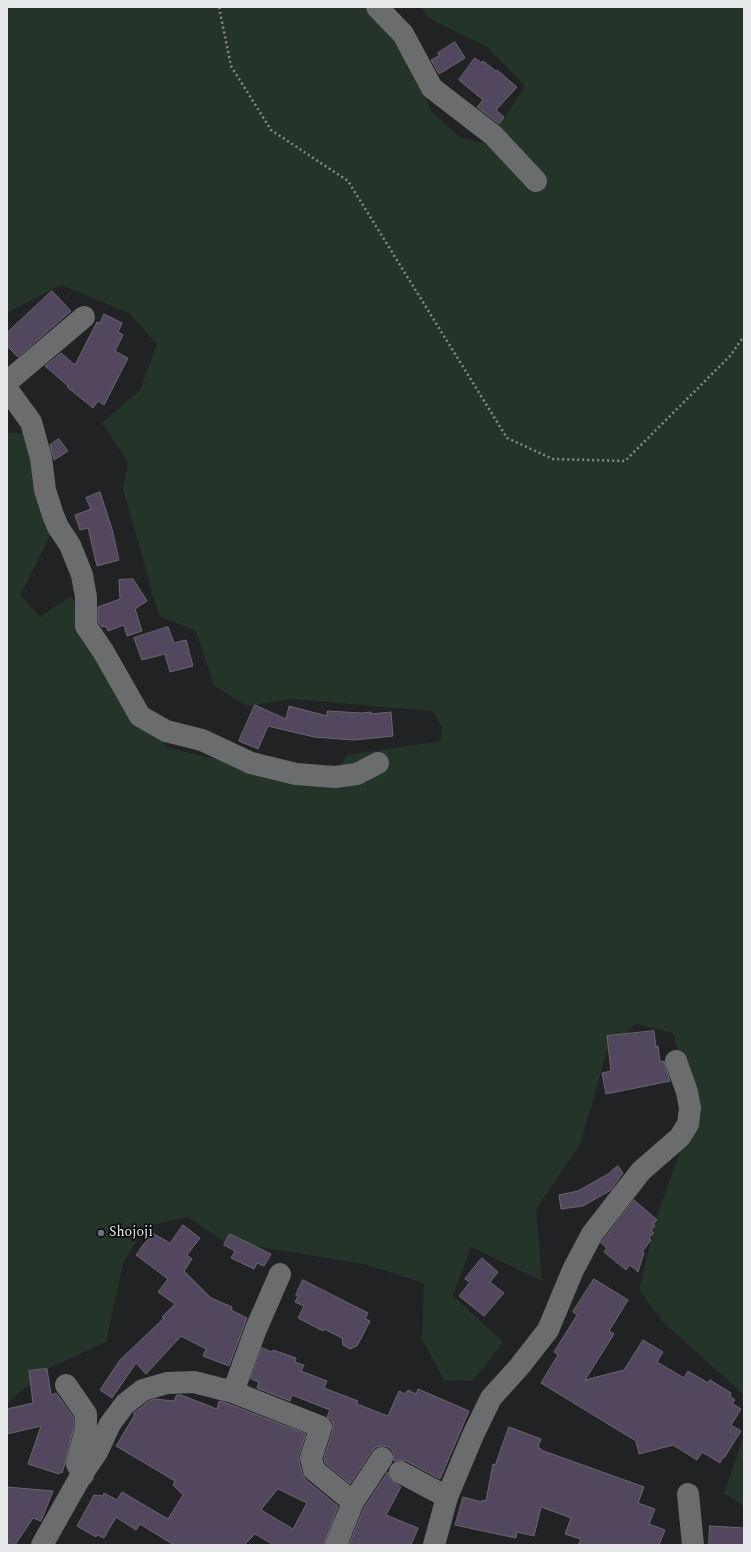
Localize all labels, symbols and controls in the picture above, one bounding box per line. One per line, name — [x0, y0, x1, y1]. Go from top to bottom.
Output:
place label: Shojoji — [109, 1225, 153, 1241]
marker: Shojoji — [96, 1228, 106, 1238]

